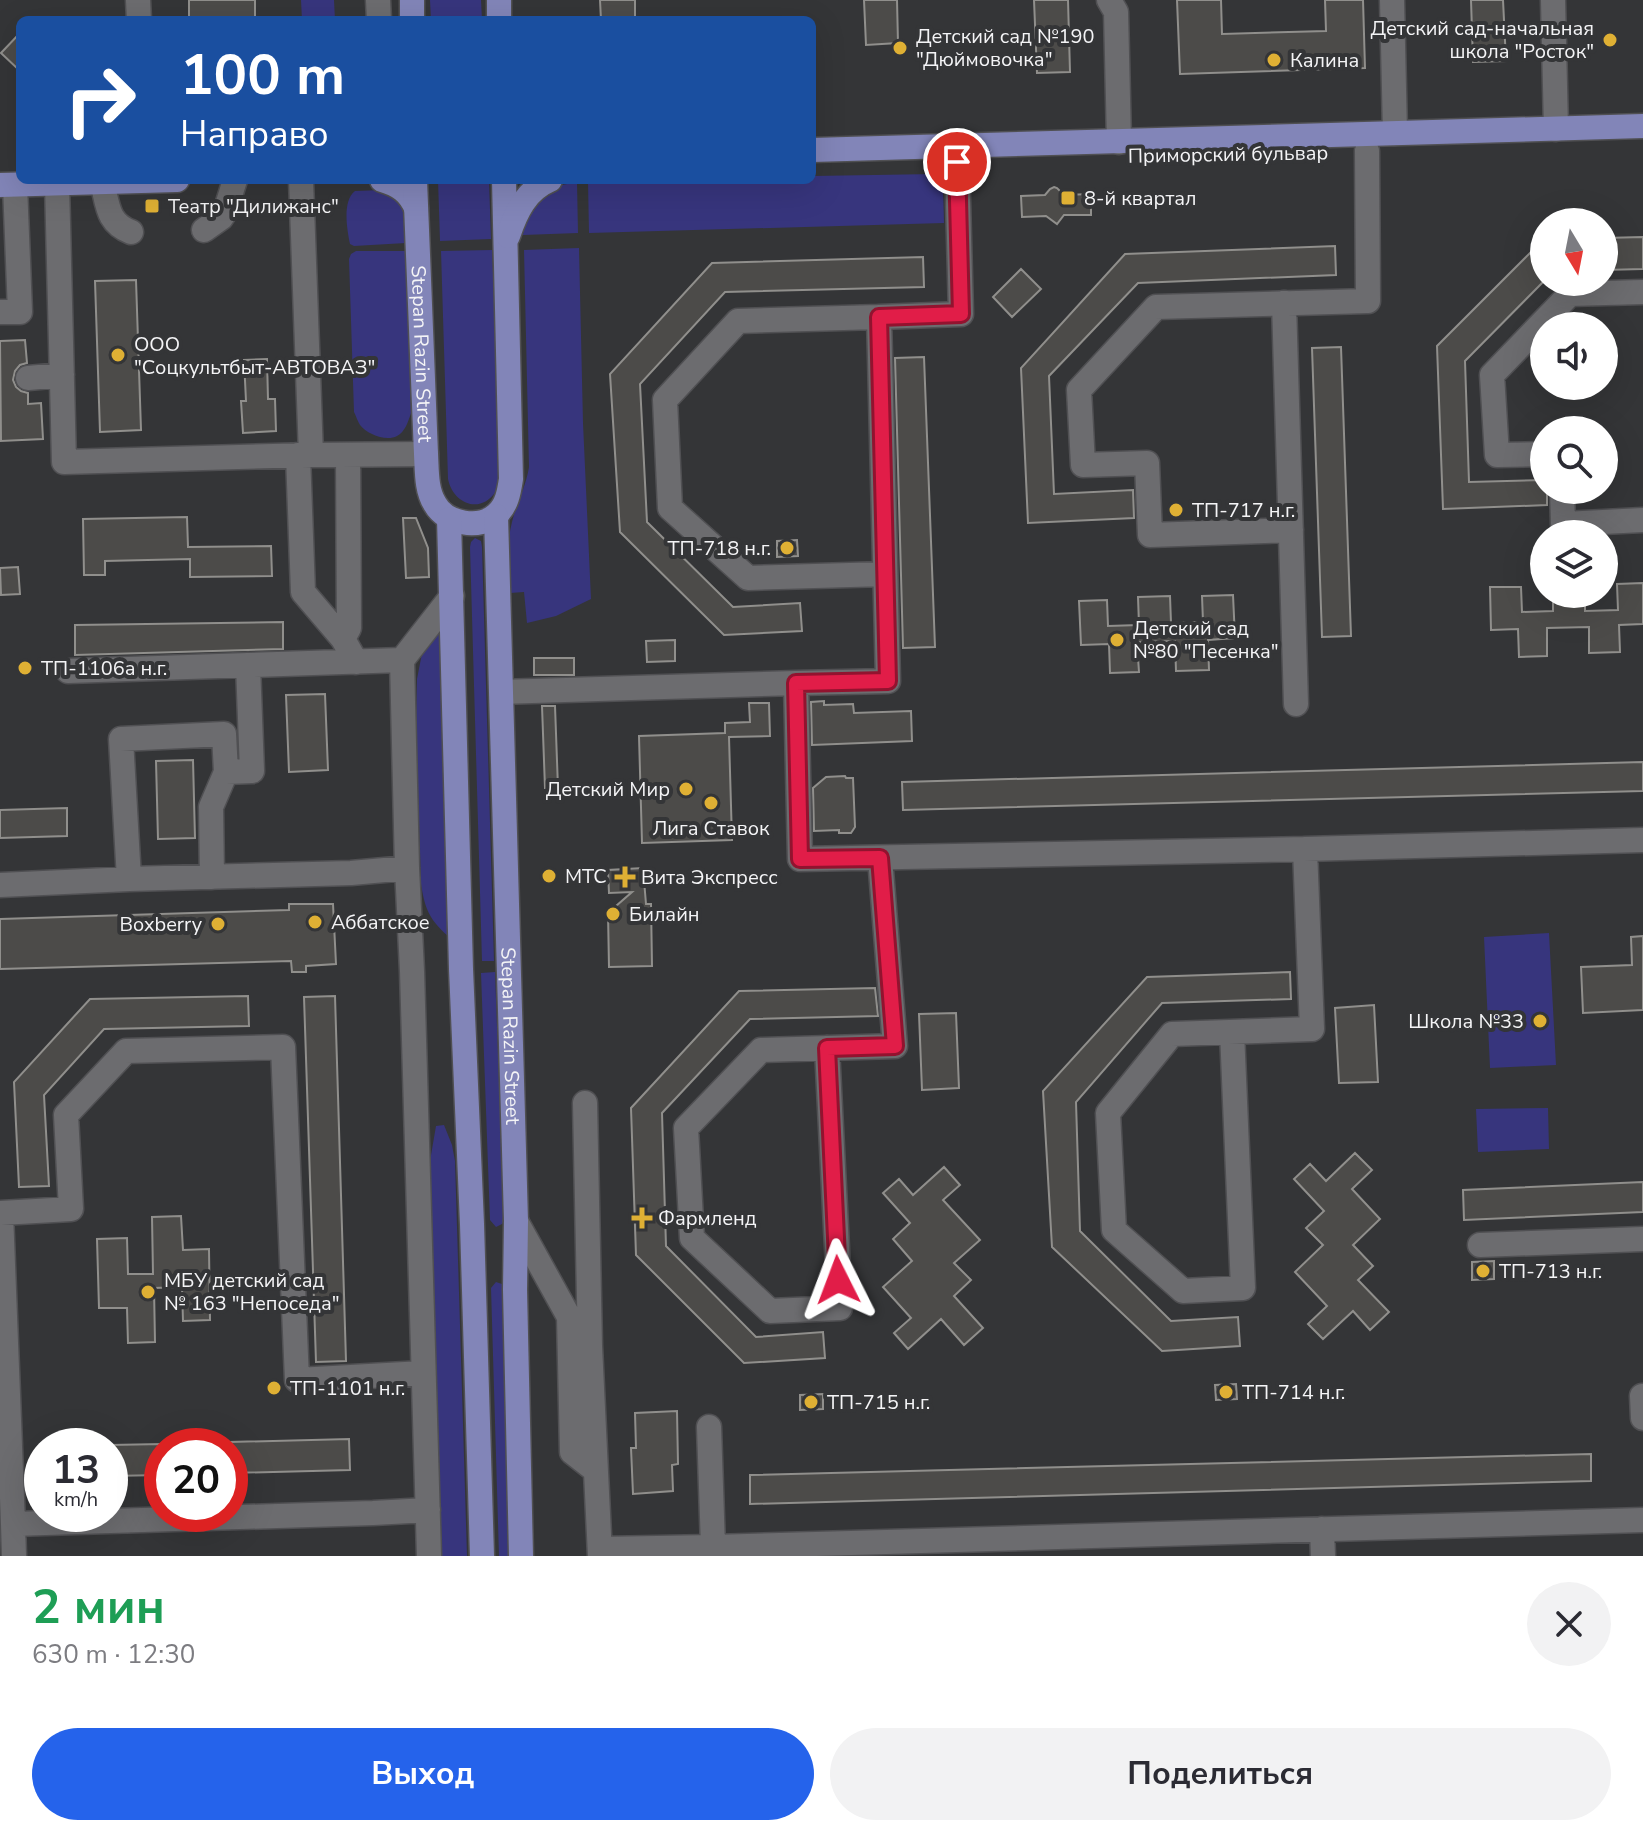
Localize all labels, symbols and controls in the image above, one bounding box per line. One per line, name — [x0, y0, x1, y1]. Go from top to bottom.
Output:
place label: Детский сад-начальная школа "Росток" — [1370, 15, 1594, 65]
place label: Детский сад №190 "Дюймовочка" — [916, 23, 1095, 73]
marker: Детский сад-начальная школа "Росток" — [1601, 31, 1619, 49]
text: 100 m — [180, 37, 345, 114]
marker: Детский сад №190 "Дюймовочка" — [891, 39, 909, 57]
place label: Калина — [1290, 47, 1359, 74]
icon: right — [48, 48, 152, 152]
marker: Калина — [1265, 51, 1283, 69]
text: Направо — [180, 110, 329, 159]
pin — [923, 128, 991, 196]
street label: Приморский бульвар — [1128, 139, 1328, 170]
icon: arrive — [935, 140, 979, 184]
place label: 8-й квартал — [1084, 185, 1197, 212]
marker: 8-й квартал — [1059, 189, 1077, 207]
place label: Театр "Дилижанс" — [168, 193, 339, 220]
marker: Театр "Дилижанс" — [143, 197, 161, 215]
north arrow — [1530, 208, 1618, 296]
map controls — [1530, 208, 1618, 608]
street label: Stepan Razin Street — [404, 265, 439, 444]
button: sound — [1530, 312, 1618, 400]
place label: ООО "Соцкультбыт-АВТОВАЗ" — [134, 331, 375, 381]
marker: ООО "Соцкультбыт-АВТОВАЗ" — [109, 346, 127, 364]
button: search — [1530, 416, 1618, 504]
place label: ТП-717 н.г. — [1192, 497, 1295, 524]
marker: ТП-717 н.г. — [1167, 501, 1185, 519]
button: layers — [1530, 520, 1618, 608]
place label: ТП-718 н.г. — [668, 535, 771, 562]
marker: ТП-718 н.г. — [778, 539, 796, 557]
place label: Детский сад №80 "Песенка" — [1133, 615, 1279, 665]
marker: Детский сад №80 "Песенка" — [1108, 631, 1126, 649]
place label: ТП-1106а н.г. — [41, 655, 167, 682]
marker: ТП-1106а н.г. — [16, 659, 34, 677]
place label: Детский Мир — [546, 776, 670, 803]
marker: Детский Мир — [677, 780, 695, 798]
marker: Лига Ставок — [702, 794, 720, 812]
place label: Лига Ставок — [652, 815, 770, 842]
place label: МТС — [565, 863, 607, 890]
place label: Вита Экспресс — [641, 864, 778, 891]
marker: МТС — [540, 867, 558, 885]
marker: Вита Экспресс — [616, 868, 634, 886]
place label: Билайн — [629, 901, 700, 928]
marker: Билайн — [604, 905, 622, 923]
place label: Аббатское — [331, 909, 430, 936]
place label: Boxberry — [120, 911, 203, 938]
marker: Аббатское — [306, 913, 324, 931]
marker: Boxberry — [209, 915, 227, 933]
street label: Stepan Razin Street — [494, 947, 526, 1126]
place label: Школа №33 — [1408, 1008, 1524, 1035]
marker: Школа №33 — [1531, 1012, 1549, 1030]
place label: Фармленд — [658, 1205, 757, 1232]
marker: Фармленд — [633, 1209, 651, 1227]
position arrow — [796, 1238, 880, 1322]
place label: ТП-713 н.г. — [1499, 1258, 1602, 1285]
marker: ТП-713 н.г. — [1474, 1262, 1492, 1280]
place label: МБУ детский сад № 163 "Непоседа" — [164, 1267, 339, 1317]
marker: МБУ детский сад № 163 "Непоседа" — [139, 1283, 157, 1301]
place label: ТП-1101 н.г. — [290, 1375, 405, 1402]
marker: ТП-1101 н.г. — [265, 1379, 283, 1397]
place label: ТП-714 н.г. — [1242, 1379, 1345, 1406]
marker: ТП-714 н.г. — [1217, 1383, 1235, 1401]
place label: ТП-715 н.г. — [827, 1389, 930, 1416]
marker: ТП-715 н.г. — [802, 1393, 820, 1411]
speed limit sign: 20 — [144, 1428, 248, 1532]
text: 13 — [52, 1443, 100, 1497]
text: km/h — [54, 1486, 98, 1513]
text: 2 мин — [32, 1574, 165, 1640]
button: close — [1527, 1582, 1611, 1666]
text: 630 m · 12:30 — [32, 1637, 195, 1672]
button: Выход — [32, 1728, 814, 1820]
button: Поделиться — [830, 1728, 1611, 1820]

